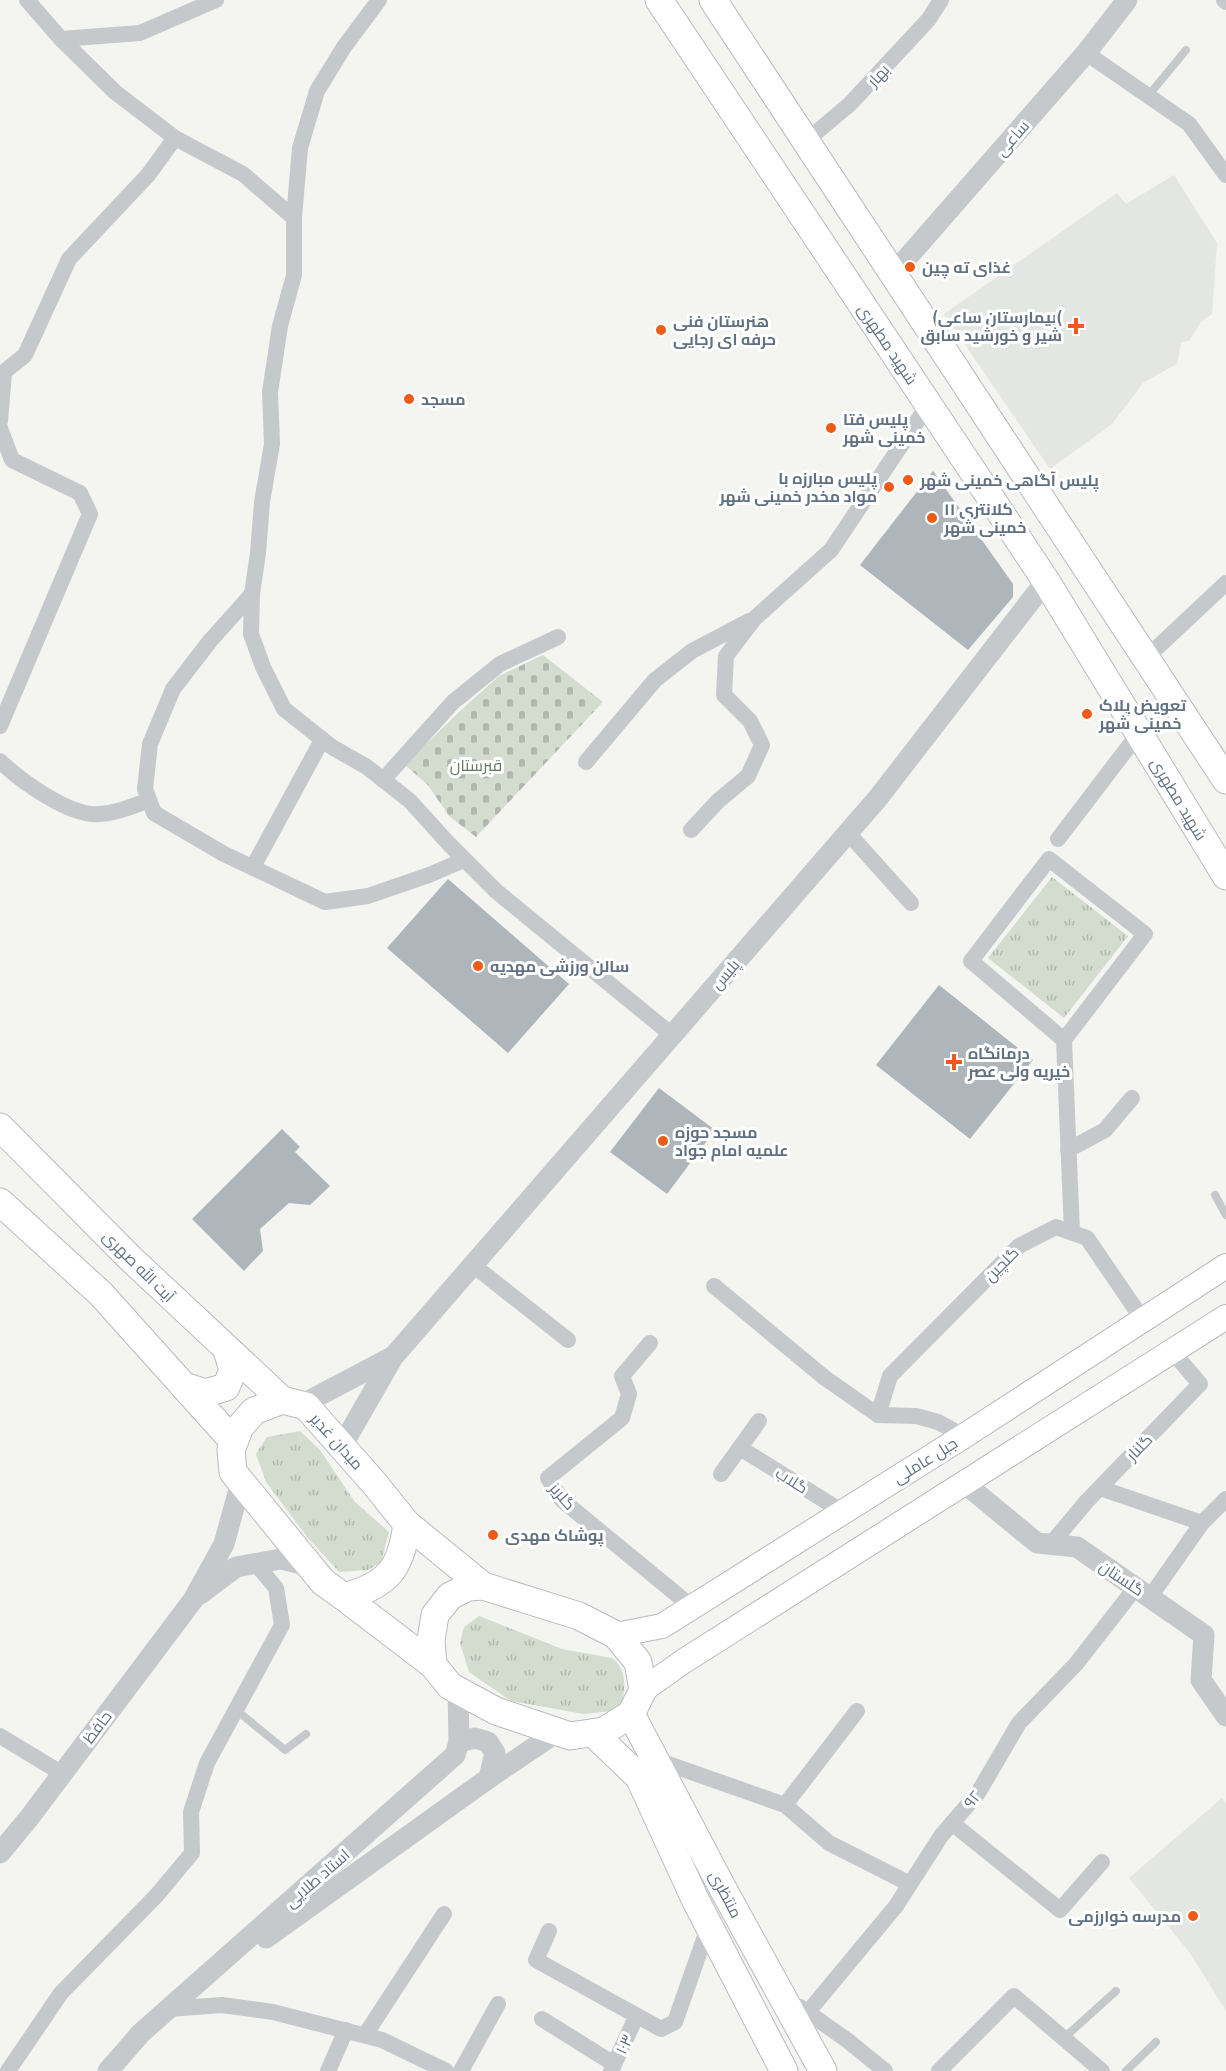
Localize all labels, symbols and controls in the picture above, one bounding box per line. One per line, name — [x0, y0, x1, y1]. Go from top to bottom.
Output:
street label: بهار — [863, 60, 894, 92]
street label: ساعی — [992, 116, 1034, 161]
place label: غذای ته چین — [922, 258, 1011, 279]
marker: غذای ته چین — [903, 260, 917, 274]
street label: شهید مطهری — [853, 300, 921, 389]
place label: (بیمارستان ساعی( شیر و خورشید سابق — [920, 308, 1062, 345]
place label: هنرستان فنی حرفه ای رجایی — [673, 312, 776, 349]
marker: (بیمارستان ساعی( شیر و خورشید سابق — [1067, 317, 1085, 335]
marker: هنرستان فنی حرفه ای رجایی — [654, 323, 668, 337]
place label: مسجد — [421, 390, 466, 409]
marker: مسجد — [402, 392, 416, 406]
place label: پلیس فتا خمینی شهر — [842, 410, 925, 447]
marker: پلیس فتا خمینی شهر — [824, 421, 838, 435]
place label: پلیس مبارزه با مواد مخدر خمینی شهر — [718, 469, 877, 506]
place label: پلیس آگاهی خمینی شهر — [919, 471, 1099, 492]
marker: پلیس آگاهی خمینی شهر — [901, 473, 915, 487]
marker: پلیس مبارزه با مواد مخدر خمینی شهر — [882, 480, 896, 494]
place label: کلانتری ۱۱ خمینی شهر — [943, 500, 1026, 537]
marker: کلانتری ۱۱ خمینی شهر — [925, 511, 939, 525]
place label: تعویض پلاک خمینی شهر — [1098, 696, 1187, 733]
marker: تعویض پلاک خمینی شهر — [1080, 707, 1094, 721]
street label: شهید مطهری — [1146, 755, 1211, 844]
park label: قبرستان — [450, 756, 502, 776]
street label: پلیس — [707, 955, 746, 995]
place label: سالن ورزشی مهدیه — [490, 957, 629, 976]
marker: سالن ورزشی مهدیه — [471, 959, 485, 973]
place label: درمانگاه خیریه ولی عصر — [967, 1044, 1070, 1081]
marker: درمانگاه خیریه ولی عصر — [945, 1053, 963, 1071]
place label: مسجد حوزه علمیه امام جواد — [675, 1123, 789, 1162]
marker: مسجد حوزه علمیه امام جواد — [656, 1134, 670, 1148]
street label: آیت الله صهری — [98, 1226, 180, 1307]
street label: گلچین — [980, 1243, 1024, 1287]
street label: میدان غدیر — [305, 1408, 367, 1474]
street label: گلنار — [1122, 1430, 1156, 1465]
street label: جبل عاملی — [890, 1433, 961, 1488]
street label: گلاب — [772, 1463, 811, 1498]
street label: گلریز — [545, 1478, 580, 1514]
place label: پوشاک مهدی — [505, 1526, 604, 1547]
marker: پوشاک مهدی — [486, 1528, 500, 1542]
street label: گلستان — [1095, 1557, 1148, 1601]
street label: حافظ — [79, 1707, 116, 1747]
street label: ۹۲ — [960, 1787, 985, 1812]
street label: استاد طلایی — [281, 1845, 354, 1912]
street label: منتظری — [704, 1867, 746, 1922]
place label: مدرسه خوارزمی — [1068, 1907, 1181, 1926]
marker: مدرسه خوارزمی — [1186, 1909, 1200, 1923]
street label: ۱۰۳ — [612, 2031, 637, 2057]

